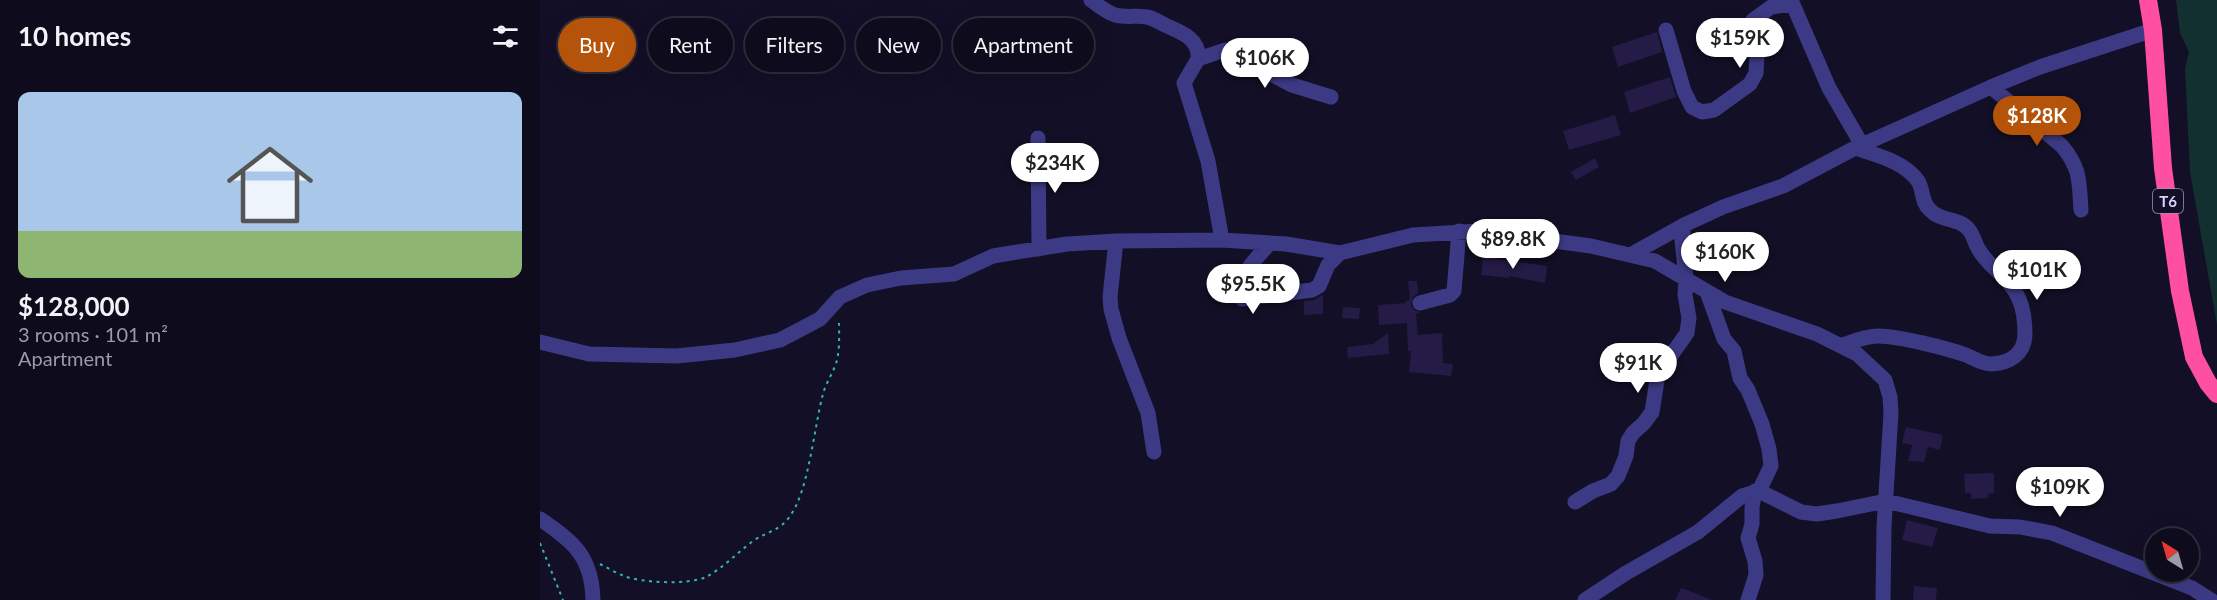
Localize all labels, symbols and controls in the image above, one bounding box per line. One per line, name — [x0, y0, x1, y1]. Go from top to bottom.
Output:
chip: Buy — [558, 18, 636, 72]
chip: Rent — [648, 18, 733, 72]
chip: Filters — [745, 18, 844, 72]
chip: New — [856, 18, 941, 72]
chip: Apartment — [953, 18, 1094, 72]
pin: $159K — [1698, 18, 1782, 69]
text: 10 homes — [18, 20, 131, 52]
icon: filters — [489, 20, 522, 53]
text: $159K — [1710, 25, 1770, 49]
pin: $106K — [1223, 38, 1307, 89]
text: $106K — [1235, 45, 1295, 69]
pin: $128K — [1995, 96, 2079, 147]
text: $128K — [2007, 103, 2067, 127]
icon: home — [216, 131, 324, 239]
pin: $234K — [1013, 143, 1097, 194]
text: $234K — [1025, 150, 1085, 174]
road number: T6 — [2153, 189, 2183, 213]
pin: $89.8K — [1464, 219, 1562, 270]
text: $89.8K — [1481, 226, 1545, 250]
pin: $160K — [1683, 232, 1767, 283]
text: $160K — [1695, 239, 1755, 263]
pin: $101K — [1995, 250, 2079, 301]
text: $101K — [2007, 257, 2067, 281]
pin: $95.5K — [1204, 264, 1302, 315]
text: $95.5K — [1221, 271, 1285, 295]
text: $128,000 — [18, 290, 130, 322]
text: 3 rooms · 101 m² — [18, 322, 168, 346]
pin: $91K — [1602, 343, 1674, 394]
text: Apartment — [18, 346, 112, 370]
text: $91K — [1614, 350, 1662, 374]
pin: $109K — [2018, 467, 2102, 518]
text: $109K — [2030, 474, 2090, 498]
north arrow — [2145, 528, 2199, 582]
map controls — [2145, 528, 2199, 582]

